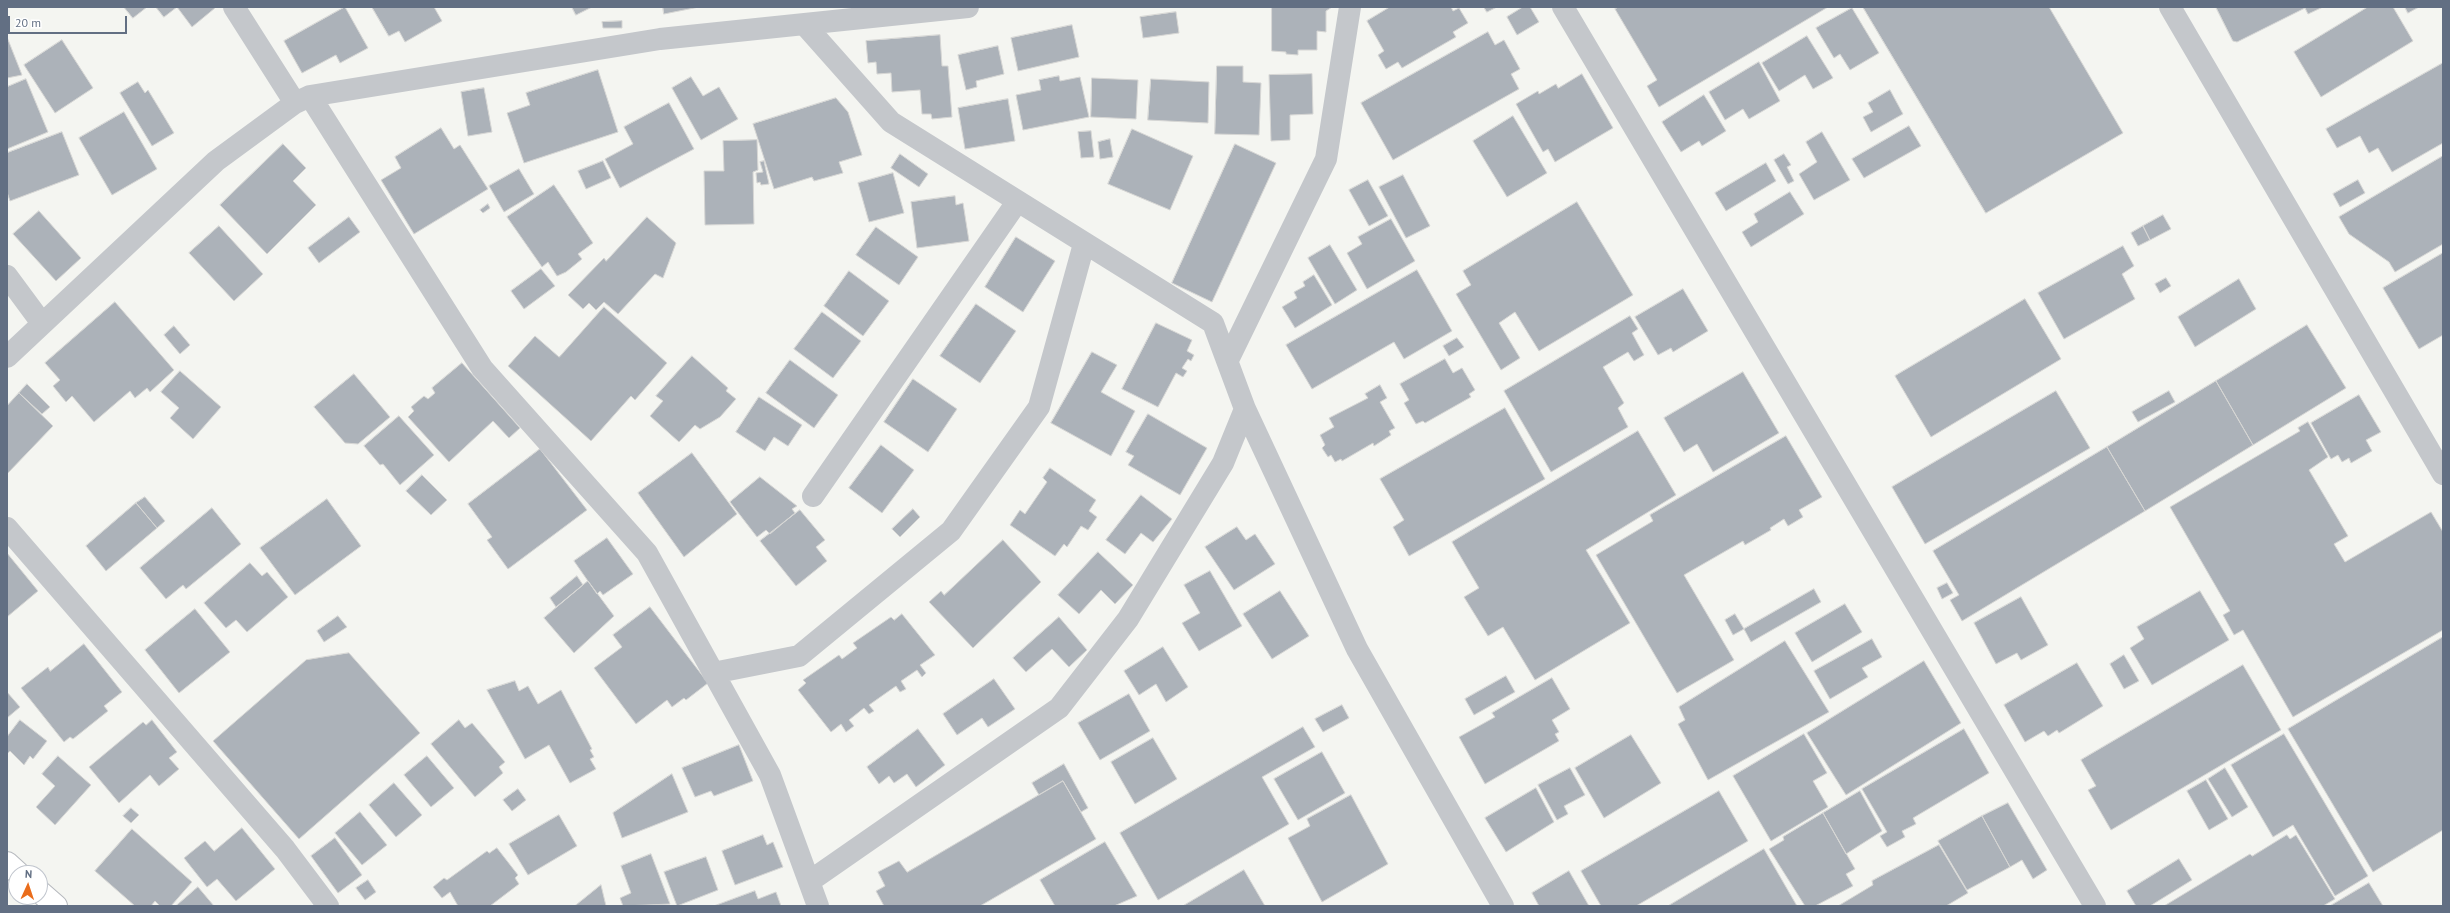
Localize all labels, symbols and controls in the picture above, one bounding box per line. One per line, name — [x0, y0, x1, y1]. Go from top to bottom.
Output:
scale bar — [10, 8, 129, 34]
text: 20 m — [15, 15, 41, 30]
north arrow — [8, 865, 48, 905]
text: N — [25, 867, 33, 881]

